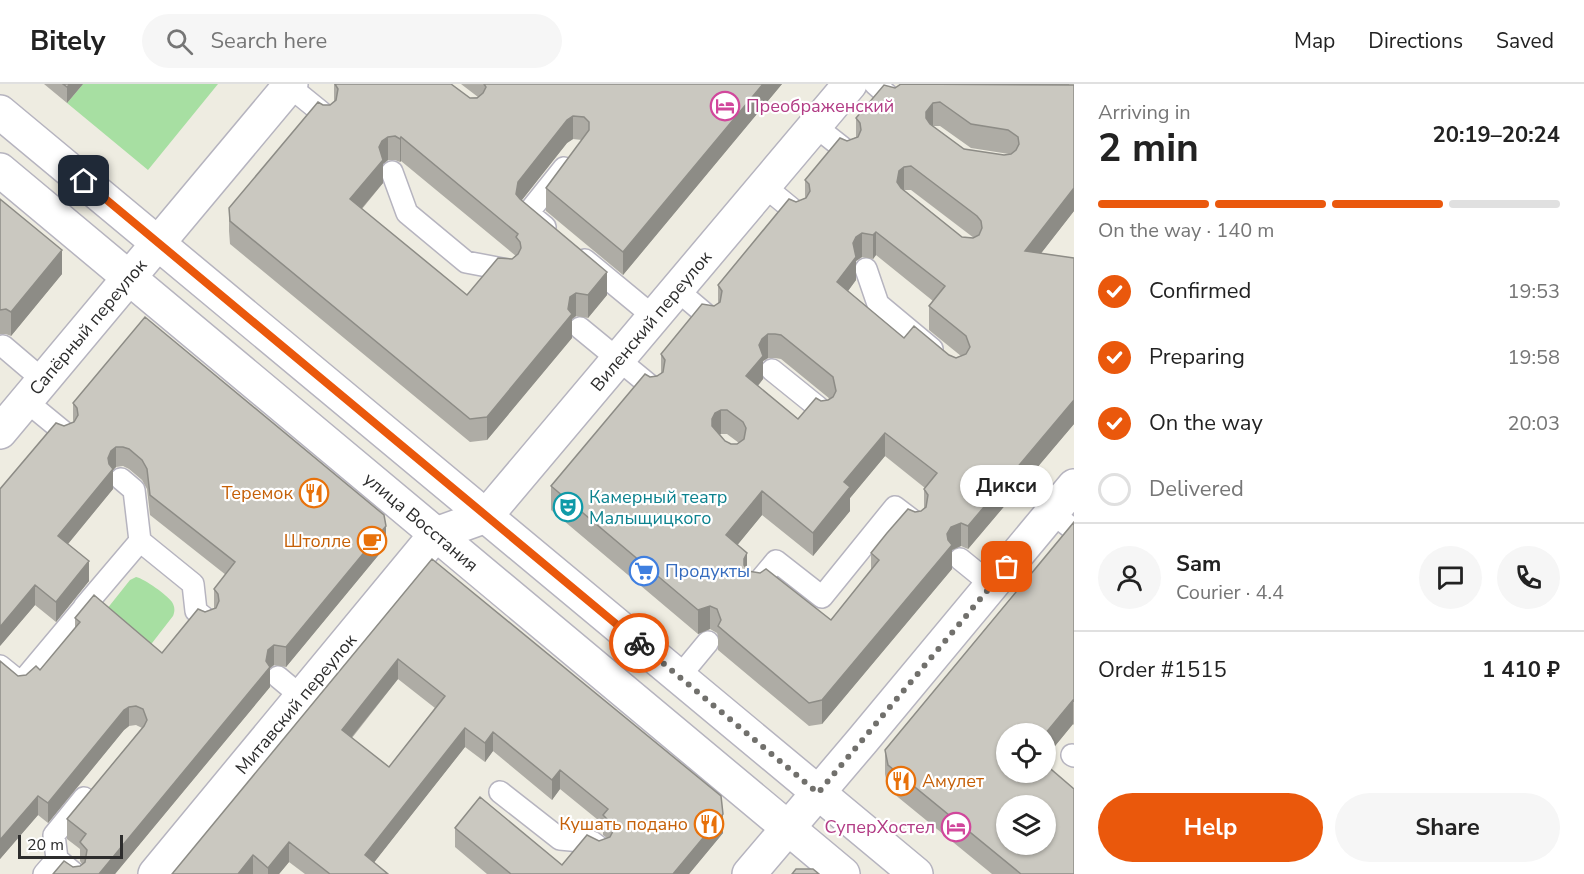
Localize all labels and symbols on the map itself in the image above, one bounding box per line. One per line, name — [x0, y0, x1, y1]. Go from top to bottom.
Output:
hotel icon: Преображенский — [709, 90, 741, 122]
place label: Преображенский — [746, 94, 894, 118]
pin — [58, 155, 109, 206]
street label: Виленский переулок — [585, 245, 717, 396]
street label: Сапёрный переулок — [24, 253, 152, 400]
callout: Дикси — [960, 465, 1054, 507]
street label: улица Восстания — [359, 467, 483, 577]
restaurant icon: Теремок — [298, 477, 330, 509]
place label: Теремок — [222, 481, 294, 505]
place label: Камерный театр Малыщицкого — [589, 485, 727, 530]
theatre icon: Камерный театр Малыщицкого — [552, 491, 584, 523]
cafe icon: Штолле — [356, 525, 388, 557]
place label: Штолле — [284, 529, 351, 553]
pin — [981, 541, 1032, 592]
supermarket icon: Продукты — [628, 555, 660, 587]
place label: Продукты — [665, 559, 750, 583]
courier — [609, 613, 669, 673]
street label: Митавский переулок — [230, 628, 362, 779]
restaurant icon: Амулет — [885, 765, 917, 797]
place label: Амулет — [922, 769, 984, 793]
restaurant icon: Кушать подано — [693, 808, 725, 840]
hotel icon: СуперХостел — [940, 811, 972, 843]
place label: Кушать подано — [559, 812, 688, 836]
place label: СуперХостел — [824, 815, 935, 839]
scale bar — [18, 832, 123, 860]

